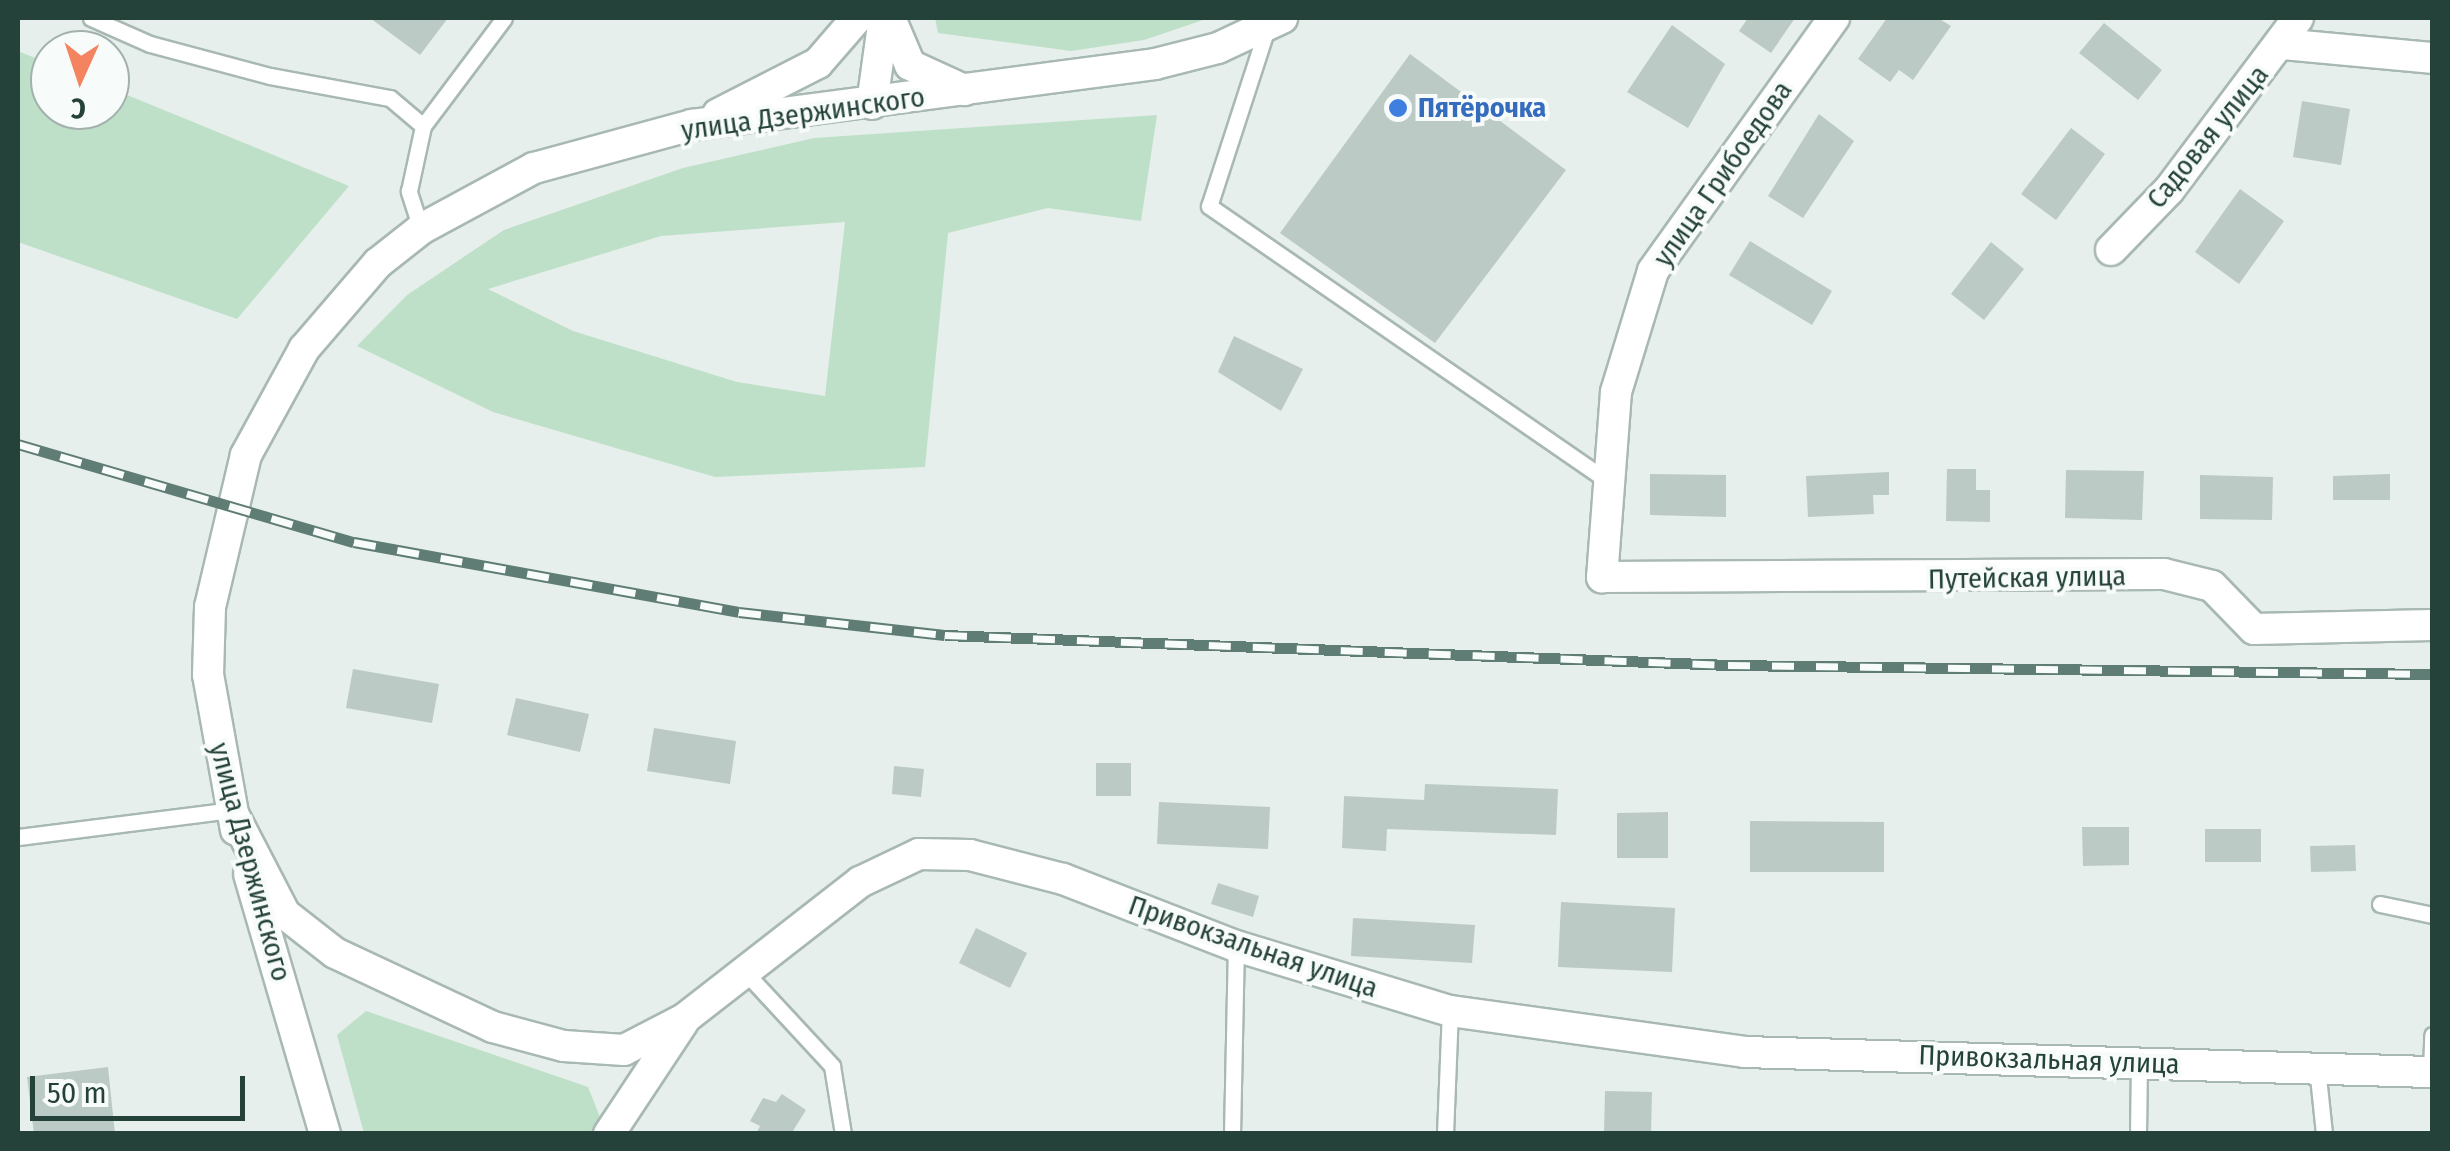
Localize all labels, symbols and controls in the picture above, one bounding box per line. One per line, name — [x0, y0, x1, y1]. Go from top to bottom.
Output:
north arrow — [30, 30, 130, 130]
street label: Садовая улица — [2140, 59, 2276, 215]
street label: улица Грибоедова — [1647, 75, 1799, 273]
street label: улица Дзержинского — [679, 80, 927, 148]
place label: Пятёрочка — [1418, 91, 1546, 125]
text: С — [70, 92, 87, 125]
marker: Пятёрочка — [1387, 97, 1409, 119]
street label: Путейская улица — [1928, 559, 2126, 597]
street label: улица Дзержинского — [202, 739, 298, 985]
street label: Привокзальная улица — [1124, 889, 1382, 1005]
street label: Привокзальная улица — [1918, 1039, 2180, 1081]
scale bar — [35, 1056, 250, 1118]
text: 50 m — [47, 1075, 107, 1111]

